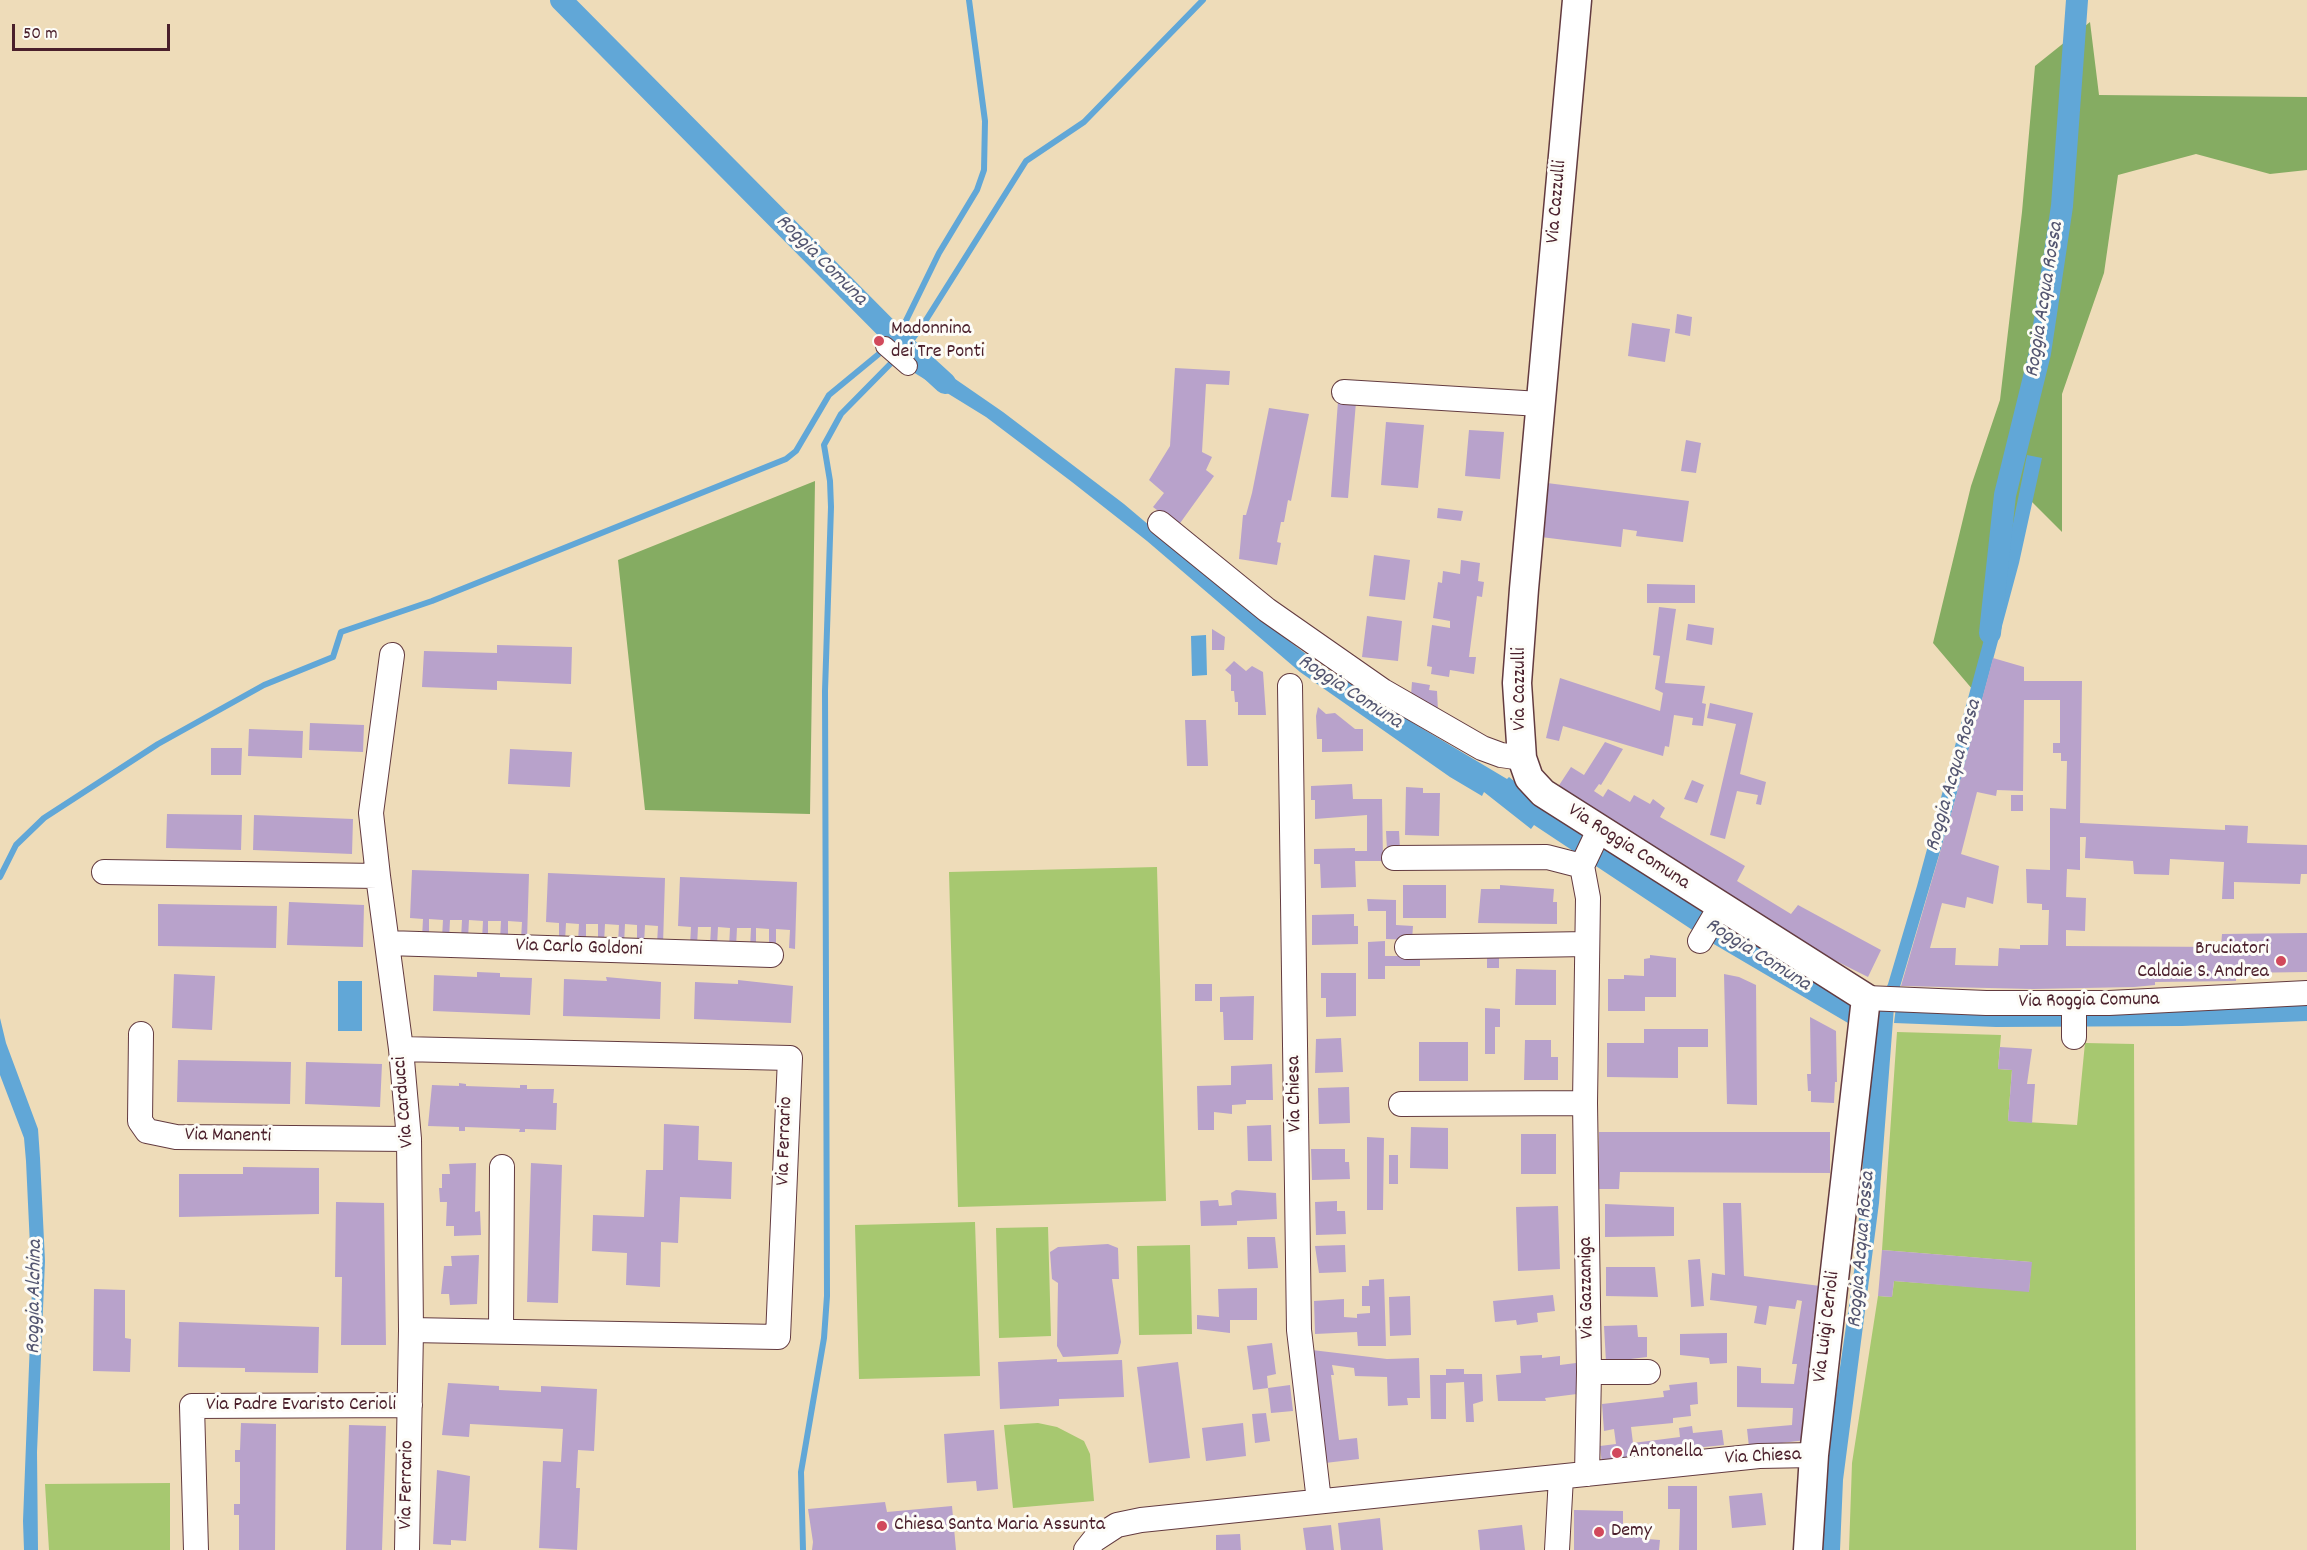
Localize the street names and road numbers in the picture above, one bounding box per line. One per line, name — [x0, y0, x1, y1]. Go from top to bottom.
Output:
street label: Via Cazzulli — [1542, 159, 1574, 245]
street label: Via Cazzulli — [1509, 647, 1533, 731]
street label: Via Roggia Comuna — [1562, 800, 1694, 896]
street label: Via Carlo Goldoni — [515, 935, 643, 963]
street label: Via Roggia Comuna — [2018, 989, 2160, 1015]
street label: Via Carducci — [389, 1055, 421, 1149]
street label: Via Chiesa — [1283, 1056, 1309, 1132]
street label: Via Ferrario — [772, 1096, 800, 1186]
street label: Via Manenti — [184, 1124, 272, 1150]
street label: Via Gazzaniga — [1575, 1237, 1601, 1339]
street label: Via Luigi Cerioli — [1809, 1270, 1847, 1384]
street label: Via Padre Evaristo Cerioli — [206, 1394, 396, 1418]
street label: Via Ferrario — [395, 1440, 421, 1530]
street label: Via Chiesa — [1724, 1444, 1802, 1472]

